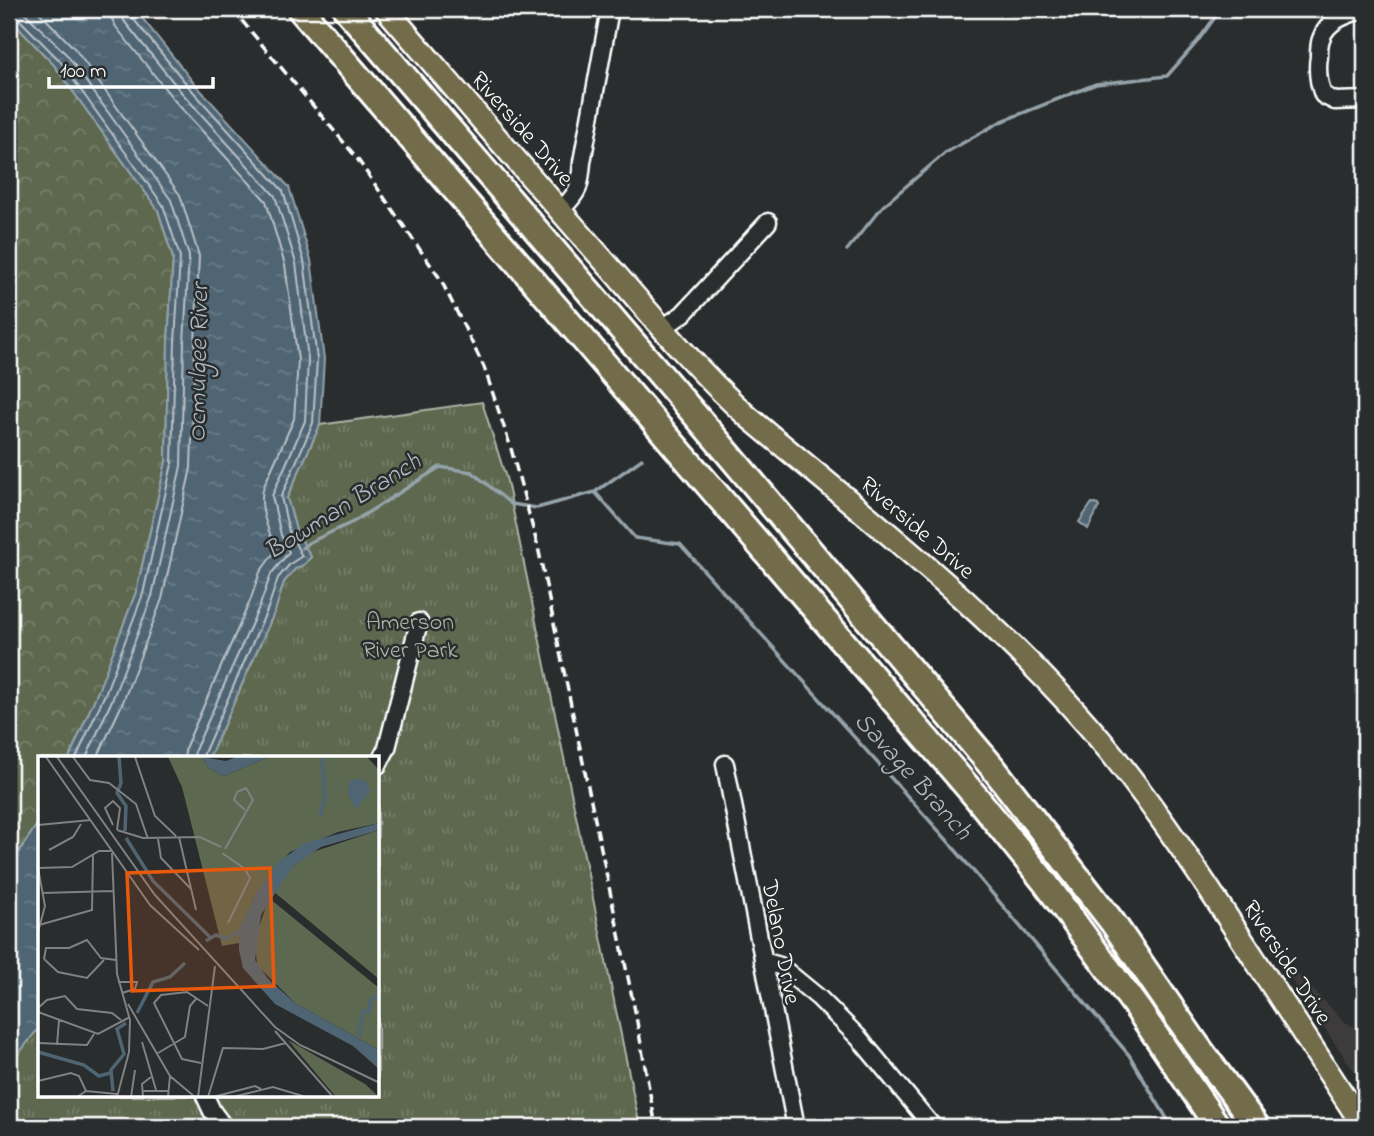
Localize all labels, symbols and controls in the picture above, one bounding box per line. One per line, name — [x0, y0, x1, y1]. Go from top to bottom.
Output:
scale bar — [49, 46, 214, 90]
text: 100 m — [60, 57, 106, 87]
street label: Riverside Drive — [461, 64, 581, 195]
water label: Ocmulgee River — [180, 280, 220, 443]
water label: Bowman Branch — [258, 444, 430, 571]
street label: Riverside Drive — [851, 469, 982, 589]
park label: Amerson River Park — [362, 606, 458, 669]
water label: Savage Branch — [844, 704, 980, 850]
inset map — [38, 756, 380, 1098]
street label: Delano Drive — [750, 876, 809, 1008]
street label: Riverside Drive — [1232, 894, 1340, 1033]

